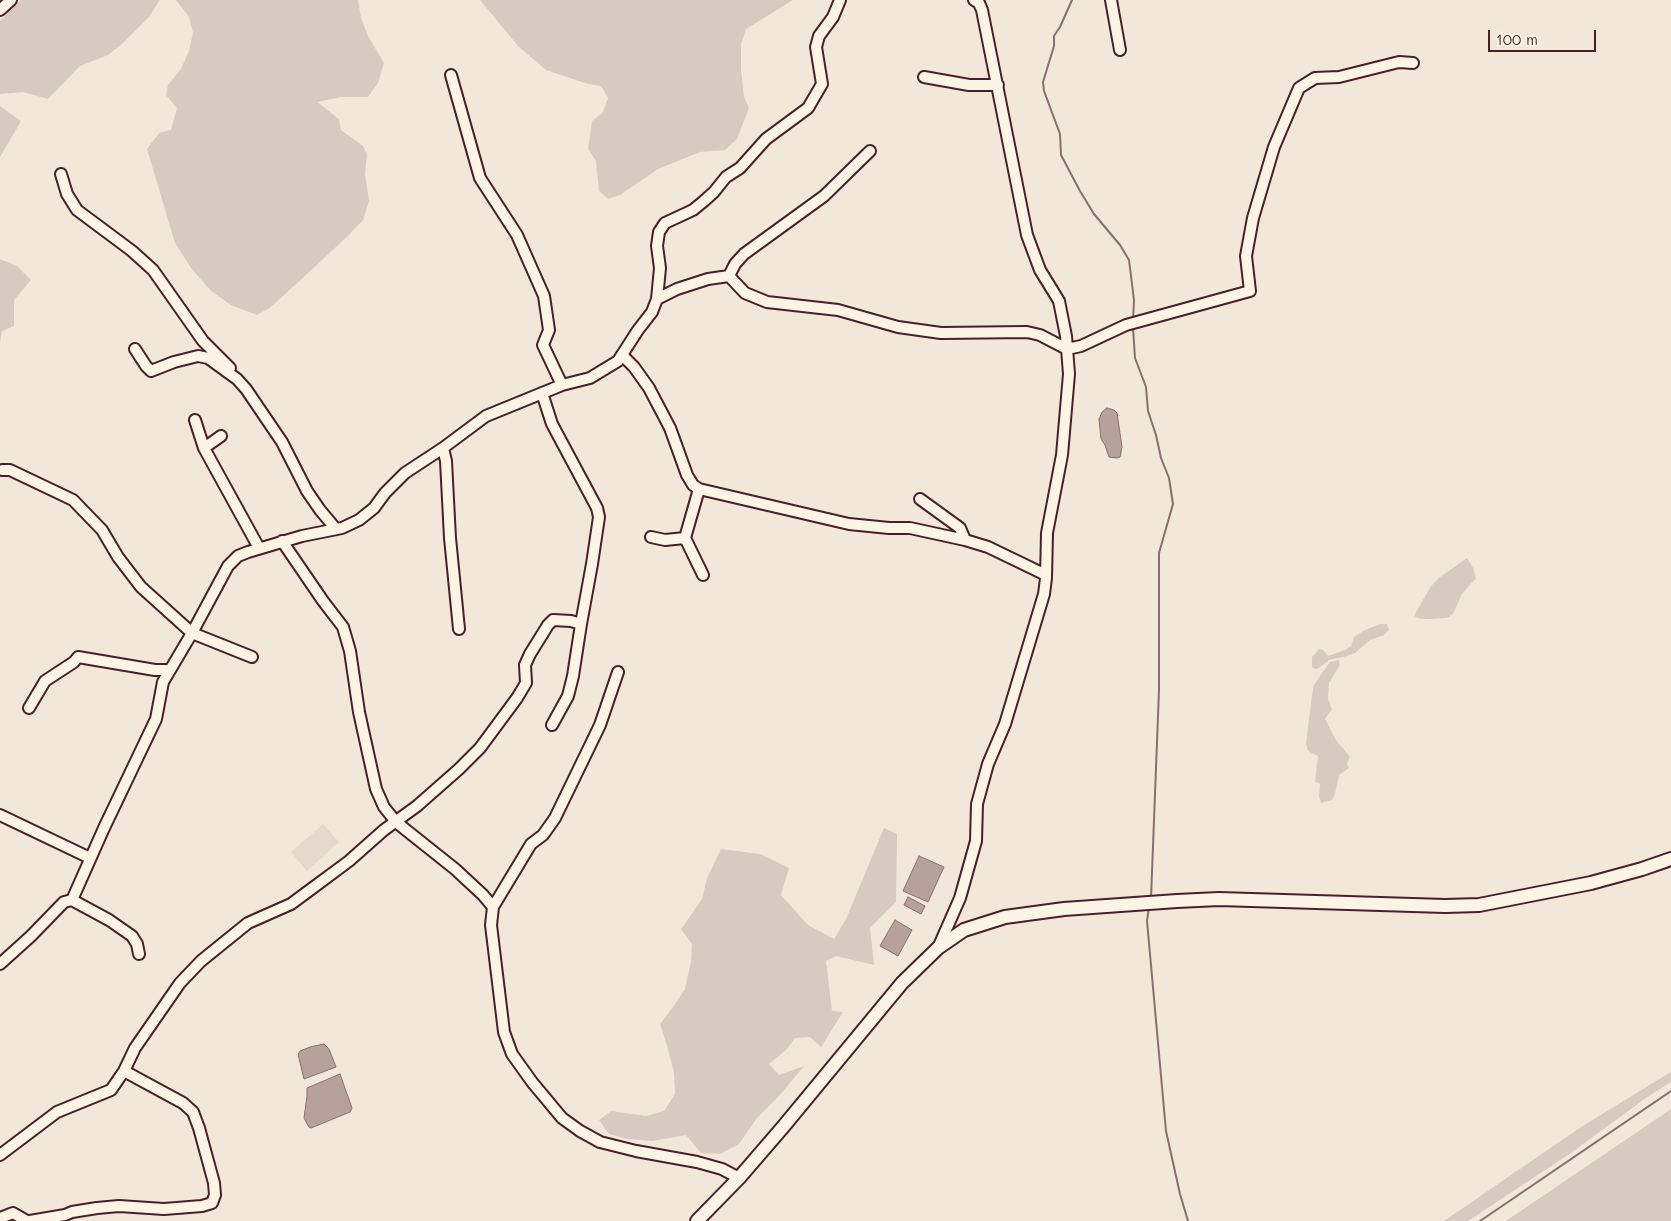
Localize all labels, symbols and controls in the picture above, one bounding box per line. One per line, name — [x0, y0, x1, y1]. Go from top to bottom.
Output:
scale bar — [1491, 20, 1598, 52]
text: 100 m — [1496, 29, 1538, 49]

